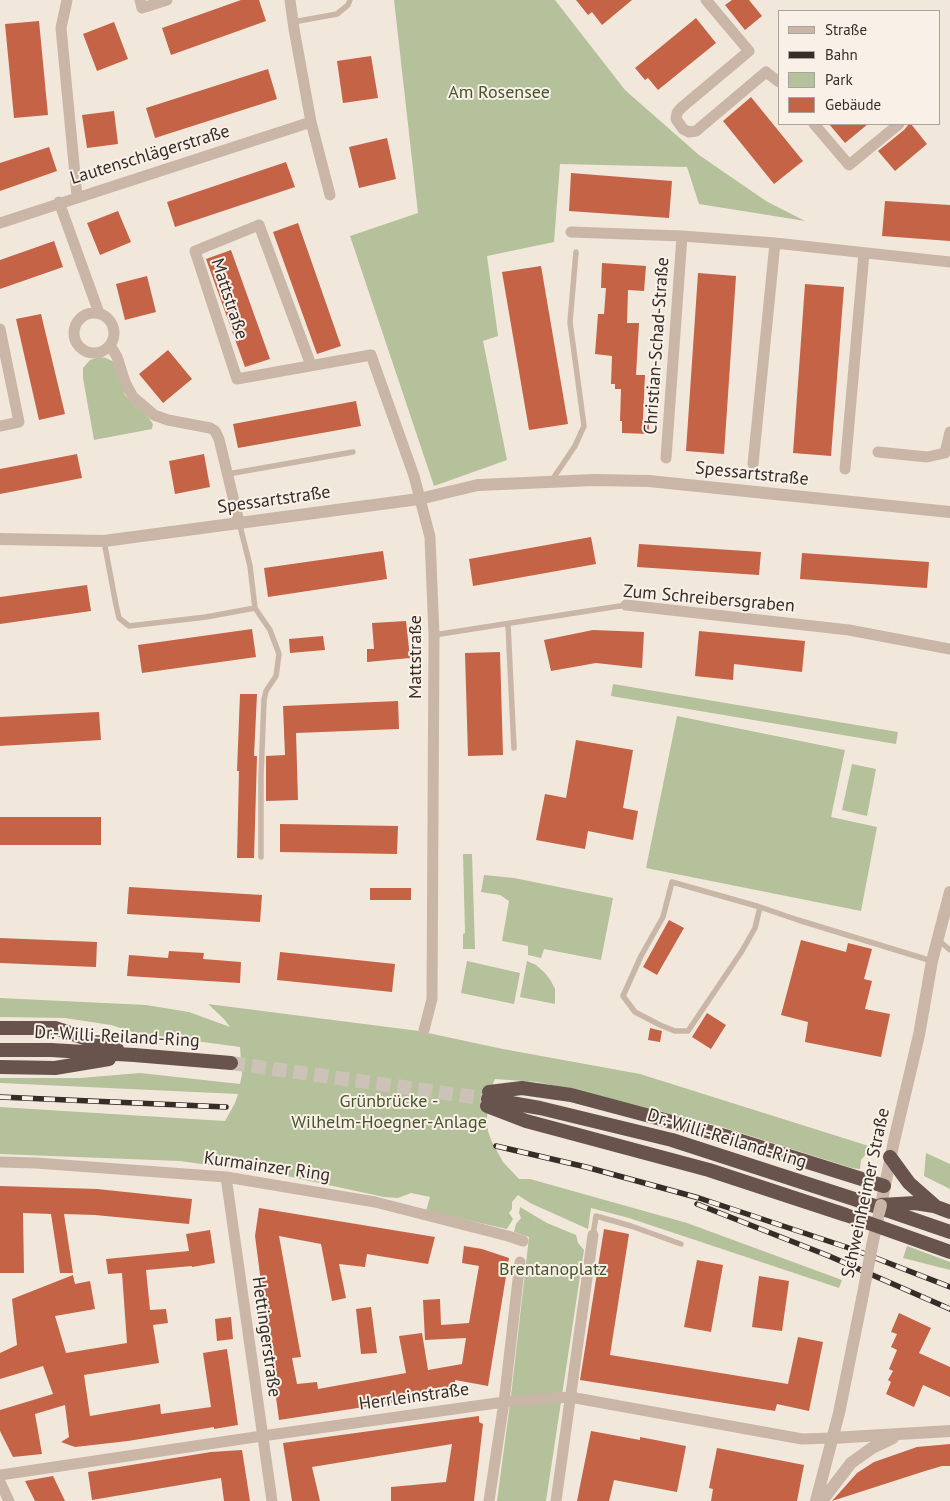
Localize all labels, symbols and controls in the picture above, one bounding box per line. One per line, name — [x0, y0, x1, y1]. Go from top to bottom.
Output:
legend — [778, 10, 940, 125]
text: Straße — [825, 20, 867, 39]
text: Bahn — [825, 45, 858, 64]
text: Park — [825, 70, 853, 89]
park label: Am Rosensee — [448, 82, 550, 104]
text: Gebäude — [825, 95, 881, 114]
street label: Lautenschlägerstraße — [68, 120, 232, 190]
street label: Mattstraße — [206, 256, 252, 342]
street label: Christian-Schad-Straße — [640, 256, 674, 436]
street label: Spessartstraße — [694, 457, 810, 491]
street label: Spessartstraße — [216, 481, 332, 519]
street label: Zum Schreibersgraben — [622, 581, 796, 617]
street label: Mattstraße — [405, 615, 427, 699]
street label: Dr.-Willi-Reiland-Ring — [34, 1022, 200, 1052]
park label: Grünbrücke - Wilhelm-Hoegner-Anlage — [291, 1091, 487, 1134]
street label: Dr.-Willi-Reiland-Ring — [645, 1104, 809, 1174]
street label: Schweinheimer Straße — [837, 1106, 895, 1280]
street label: Kurmainzer Ring — [202, 1147, 332, 1187]
park label: Brentanoplatz — [499, 1259, 607, 1281]
street label: Hettingerstraße — [247, 1275, 285, 1399]
street label: Herrleinstraße — [357, 1379, 471, 1415]

